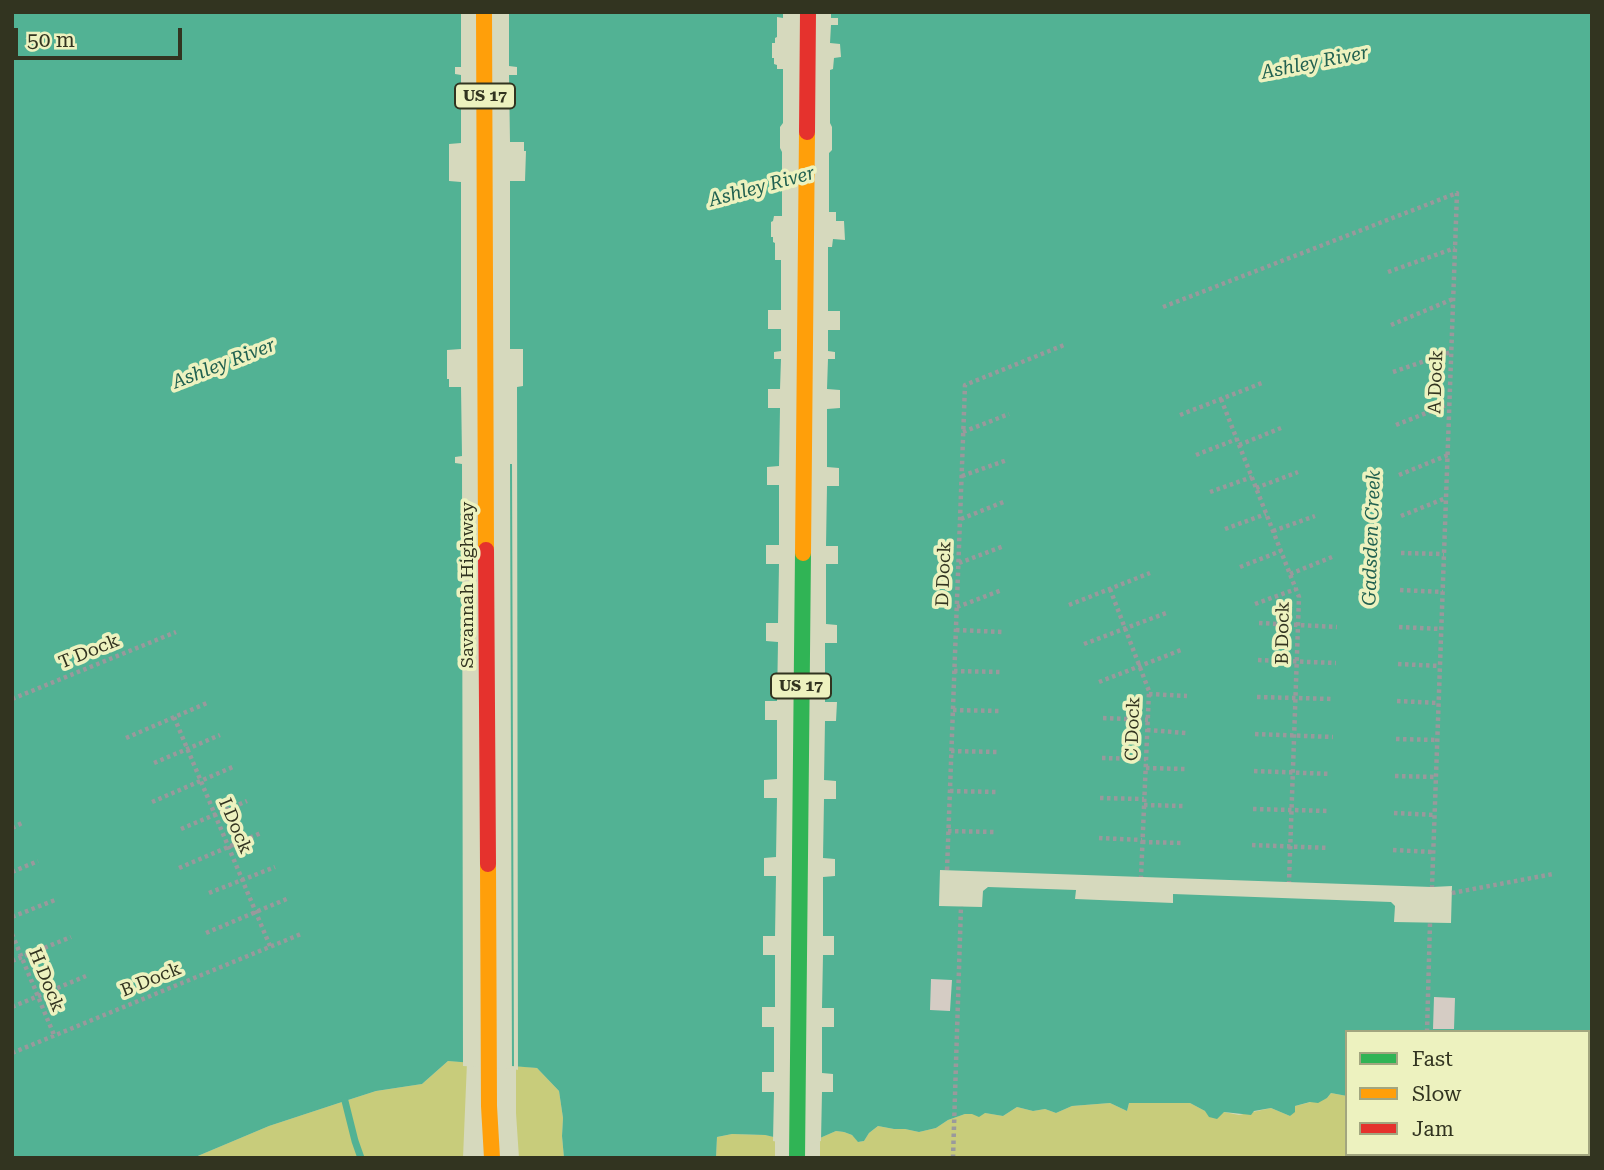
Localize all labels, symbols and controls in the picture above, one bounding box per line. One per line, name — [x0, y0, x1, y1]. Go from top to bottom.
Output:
scale bar — [18, 14, 186, 58]
text: 50 m — [27, 28, 75, 52]
water label: Ashley River — [1259, 41, 1371, 85]
road number: US 17 — [455, 83, 515, 108]
water label: Ashley River — [706, 162, 818, 212]
water label: Ashley River — [169, 334, 279, 394]
street label: A Dock — [1424, 350, 1448, 414]
water label: Gadsden Creek — [1358, 470, 1386, 606]
street label: Savannah Highway — [457, 502, 479, 668]
street label: D Dock — [932, 541, 956, 607]
street label: B Dock — [1272, 601, 1294, 665]
street label: T Dock — [56, 630, 122, 674]
road number: US 17 — [771, 674, 831, 698]
street label: C Dock — [1121, 697, 1145, 761]
street label: I Dock — [214, 795, 256, 857]
street label: H Dock — [24, 945, 68, 1015]
street label: B Dock — [118, 958, 184, 1002]
legend — [1345, 1030, 1590, 1156]
text: Fast — [1412, 1047, 1453, 1071]
text: Slow — [1412, 1082, 1461, 1106]
text: Jam — [1412, 1117, 1454, 1141]

